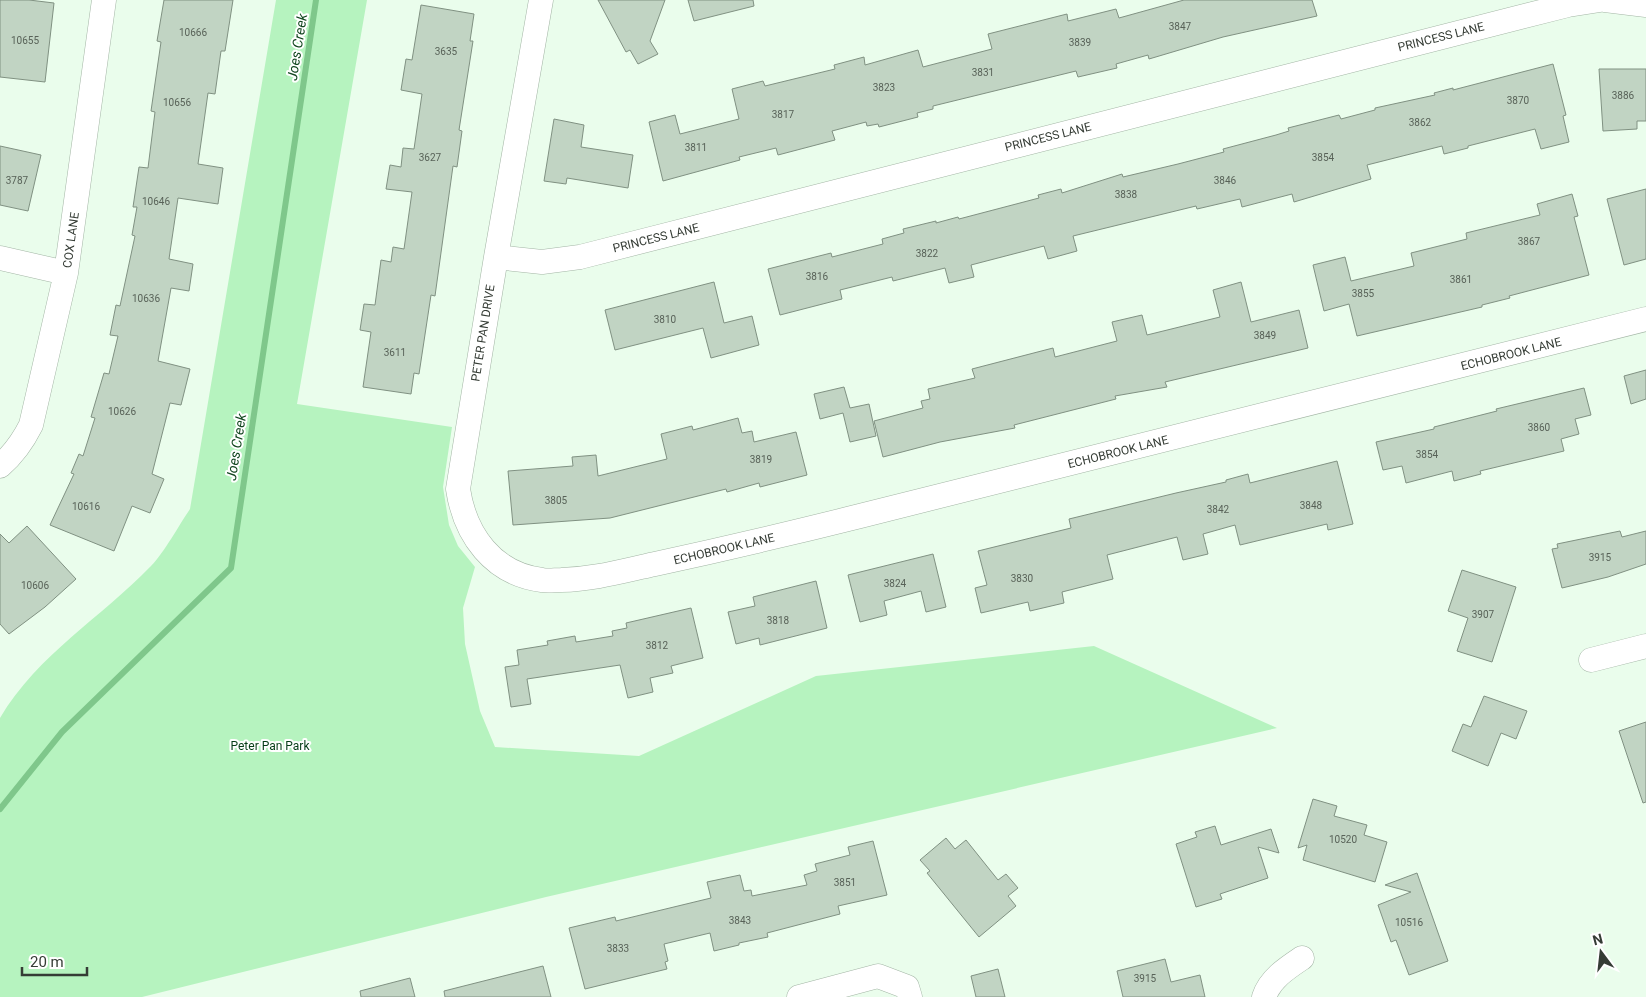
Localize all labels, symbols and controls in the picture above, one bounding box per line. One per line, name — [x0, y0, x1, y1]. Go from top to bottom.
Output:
water label: Joes Creek — [284, 11, 310, 82]
street label: PRINCESS LANE — [1396, 19, 1486, 54]
house number: 3847 — [1169, 21, 1192, 32]
house number: 10666 — [179, 27, 207, 38]
house number: 10655 — [11, 35, 39, 46]
house number: 3839 — [1069, 37, 1091, 48]
house number: 3635 — [435, 46, 458, 57]
house number: 3831 — [972, 67, 994, 78]
house number: 3823 — [873, 82, 895, 93]
house number: 3886 — [1612, 90, 1635, 101]
house number: 3870 — [1507, 95, 1530, 106]
house number: 10656 — [163, 97, 191, 108]
house number: 3817 — [772, 109, 795, 120]
house number: 3862 — [1409, 117, 1432, 128]
street label: PRINCESS LANE — [1003, 119, 1093, 154]
house number: 3811 — [685, 142, 707, 153]
house number: 3627 — [419, 152, 442, 163]
house number: 3854 — [1312, 152, 1335, 163]
house number: 3787 — [6, 175, 29, 186]
house number: 3846 — [1214, 175, 1237, 186]
house number: 3838 — [1115, 189, 1138, 200]
house number: 10646 — [142, 196, 170, 207]
street label: COX LANE — [60, 211, 82, 269]
street label: PRINCESS LANE — [611, 220, 701, 255]
house number: 3867 — [1518, 236, 1541, 247]
house number: 3822 — [916, 248, 939, 259]
house number: 3816 — [806, 271, 829, 282]
house number: 3861 — [1450, 274, 1472, 285]
street label: PETER PAN DRIVE — [468, 283, 498, 382]
house number: 3855 — [1352, 288, 1375, 299]
house number: 10636 — [132, 293, 160, 304]
house number: 3810 — [654, 314, 677, 325]
house number: 3849 — [1254, 330, 1276, 341]
street label: ECHOBROOK LANE — [1459, 335, 1563, 373]
house number: 3611 — [384, 347, 406, 358]
house number: 10626 — [108, 406, 136, 417]
water label: Joes Creek — [223, 411, 249, 482]
house number: 3860 — [1528, 422, 1551, 433]
street label: ECHOBROOK LANE — [1066, 433, 1170, 471]
house number: 3854 — [1416, 449, 1439, 460]
house number: 3819 — [750, 454, 772, 465]
house number: 3805 — [545, 495, 568, 506]
house number: 3848 — [1300, 500, 1323, 511]
house number: 10616 — [72, 501, 100, 512]
house number: 3842 — [1207, 504, 1230, 515]
street label: ECHOBROOK LANE — [672, 531, 776, 567]
house number: 3915 — [1589, 552, 1612, 563]
house number: 3830 — [1011, 573, 1034, 584]
house number: 3824 — [884, 578, 907, 589]
house number: 10606 — [21, 580, 49, 591]
house number: 3907 — [1472, 609, 1495, 620]
house number: 3818 — [767, 615, 790, 626]
house number: 3812 — [646, 640, 669, 651]
park label: Peter Pan Park — [230, 739, 310, 753]
house number: 10520 — [1329, 834, 1357, 845]
house number: 3851 — [834, 877, 856, 888]
house number: 3843 — [729, 915, 751, 926]
house number: 10516 — [1395, 917, 1423, 928]
north arrow — [1576, 927, 1626, 977]
text: N — [1591, 930, 1604, 948]
house number: 3833 — [607, 943, 629, 954]
scale bar — [22, 944, 88, 976]
text: 20 m — [30, 953, 64, 971]
house number: 3915 — [1134, 973, 1157, 984]

